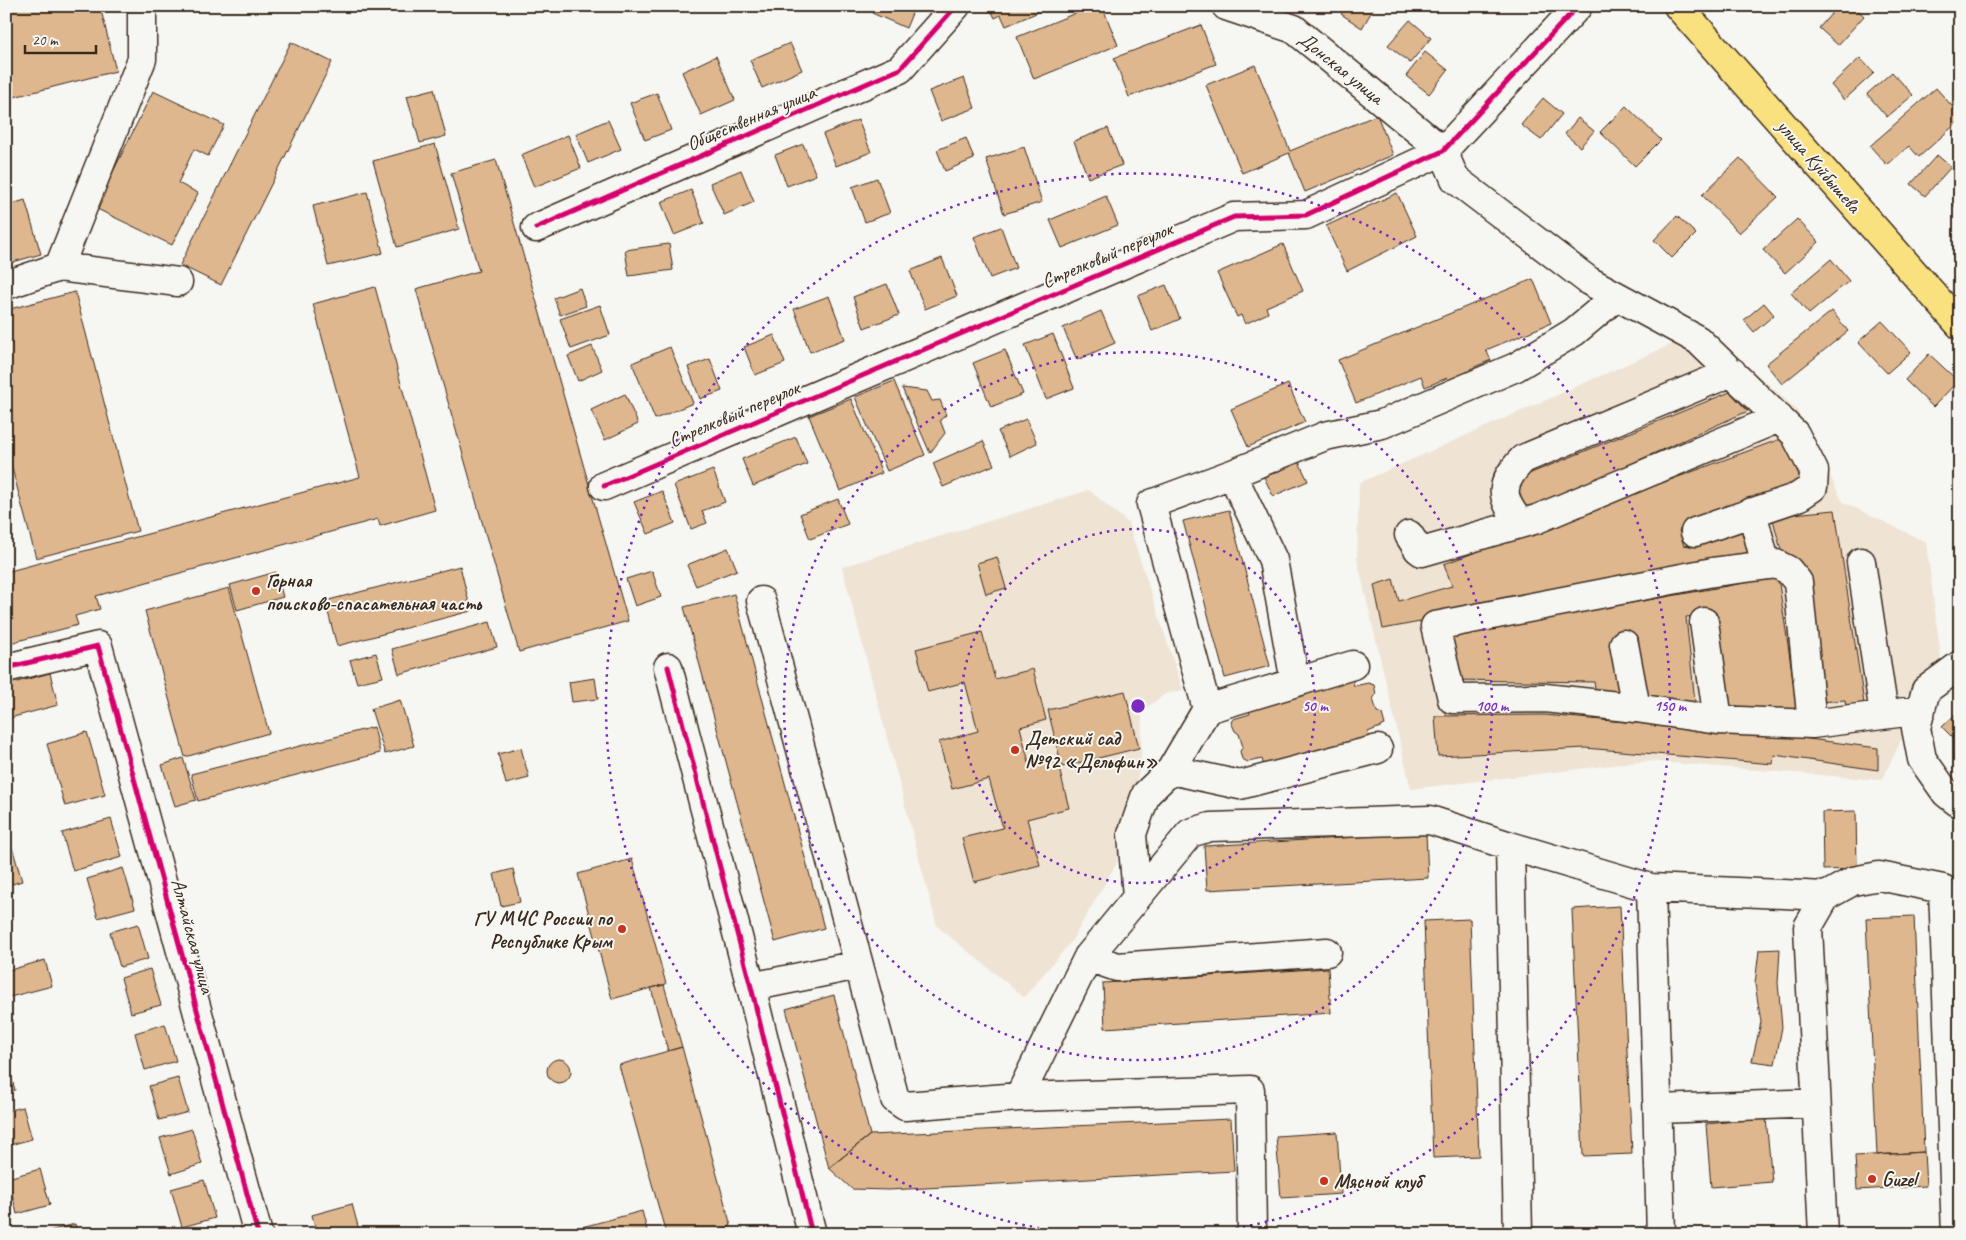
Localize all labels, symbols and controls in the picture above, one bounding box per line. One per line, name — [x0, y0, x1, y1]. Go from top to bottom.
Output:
scale bar — [25, 22, 96, 54]
street label: Донская улица — [1293, 26, 1390, 111]
text: 20 m — [32, 31, 59, 50]
street label: Общественная улица — [683, 79, 820, 156]
street label: улица Куйбышева — [1771, 113, 1868, 219]
street label: Стрелковый переулок — [1038, 216, 1178, 294]
street label: Стрелковый переулок — [665, 375, 805, 453]
place label: Горная поисково-спасательная часть — [266, 568, 483, 616]
marker: Горная поисково-спасательная часть — [250, 585, 262, 597]
centre of rings — [1129, 697, 1147, 715]
text: 50 m — [1302, 697, 1329, 716]
text: 100 m — [1476, 697, 1510, 716]
text: 150 m — [1654, 697, 1688, 716]
place label: Детский сад №92 «Дельфин» — [1025, 726, 1159, 774]
marker: Детский сад №92 «Дельфин» — [1009, 744, 1021, 756]
street label: Алтайская улица — [166, 876, 221, 998]
place label: ГУ МЧС России по Республике Крым — [473, 906, 614, 955]
marker: ГУ МЧС России по Республике Крым — [616, 923, 628, 935]
place label: Guzel — [1882, 1167, 1920, 1192]
place label: Мясной клуб — [1334, 1169, 1426, 1194]
marker: Guzel — [1866, 1173, 1878, 1185]
marker: Мясной клуб — [1318, 1175, 1330, 1187]

